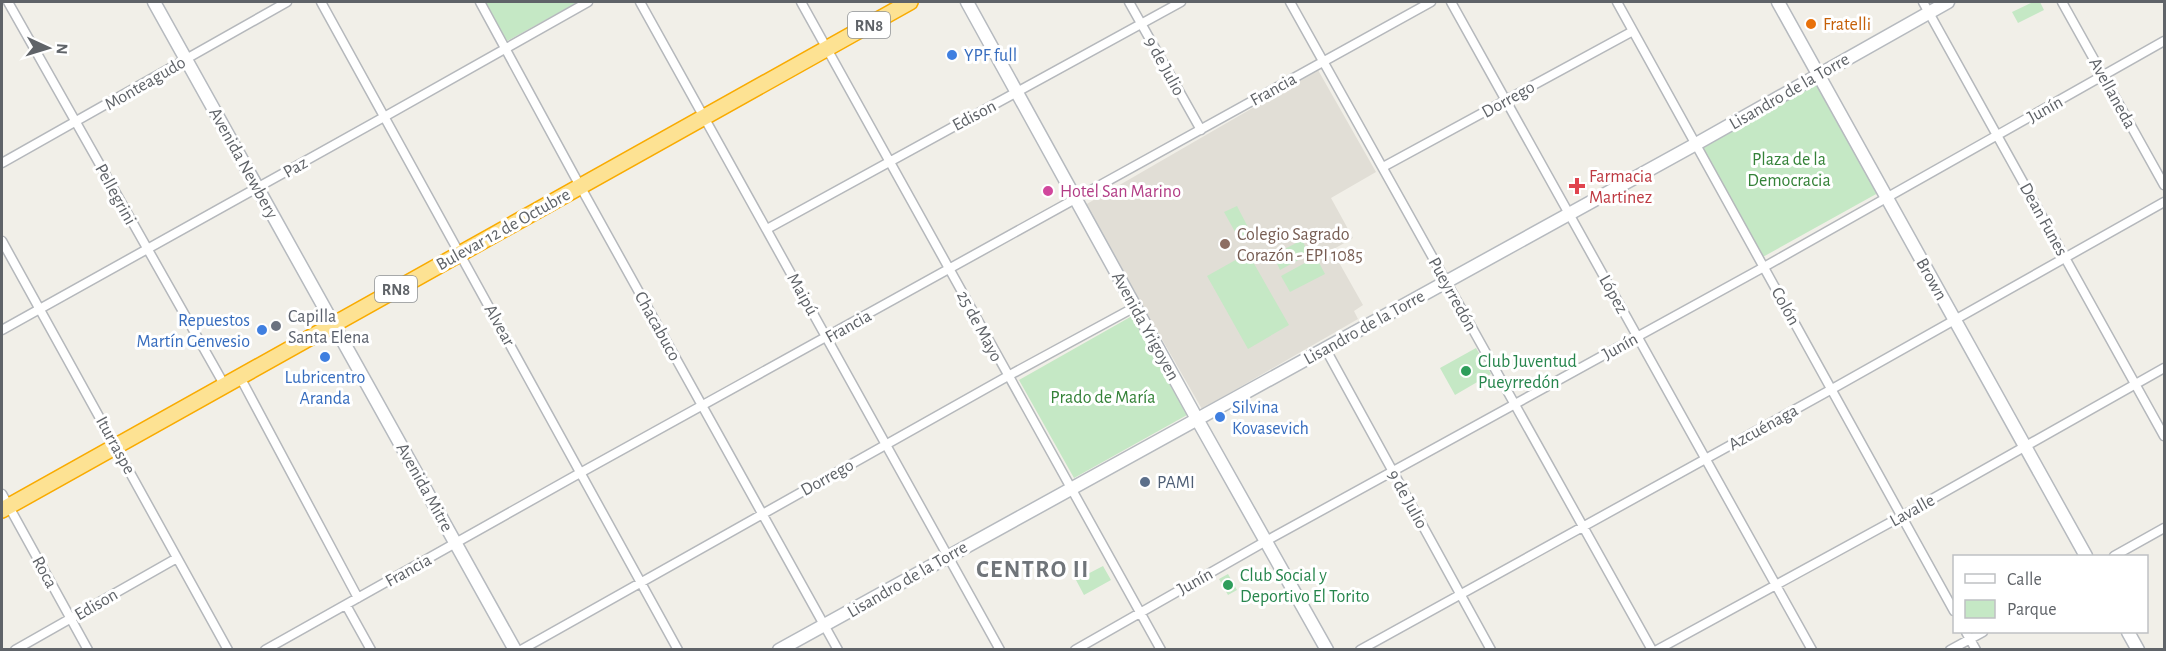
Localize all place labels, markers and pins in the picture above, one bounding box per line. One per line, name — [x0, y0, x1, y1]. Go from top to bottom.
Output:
place label: Fratelli — [1823, 16, 1871, 34]
marker: Fratelli — [1804, 17, 1818, 31]
place label: YPF full — [964, 47, 1017, 65]
marker: YPF full — [945, 48, 959, 62]
place label: Farmacia Martinez — [1589, 168, 1653, 207]
marker: Farmacia Martinez — [1570, 179, 1584, 193]
place label: Hotel San Marino — [1060, 183, 1181, 201]
marker: Hotel San Marino — [1041, 184, 1055, 198]
place label: Colegio Sagrado Corazón - EPI 1085 — [1237, 226, 1363, 265]
marker: Colegio Sagrado Corazón - EPI 1085 — [1218, 237, 1232, 251]
place label: Capilla Santa Elena — [288, 308, 370, 347]
place label: Repuestos Martín Genvesio — [136, 312, 250, 351]
marker: Capilla Santa Elena — [269, 319, 283, 333]
marker: Repuestos Martín Genvesio — [255, 323, 269, 337]
marker: Lubricentro Aranda — [318, 350, 332, 364]
place label: Club Juventud Pueyrredón — [1478, 353, 1577, 392]
marker: Club Juventud Pueyrredón — [1459, 364, 1473, 378]
place label: Lubricentro Aranda — [285, 369, 366, 408]
place label: Silvina Kovasevich — [1232, 399, 1309, 438]
marker: Silvina Kovasevich — [1213, 410, 1227, 424]
place label: PAMI — [1157, 474, 1195, 492]
marker: PAMI — [1138, 475, 1152, 489]
place label: Club Social y Deportivo El Torito — [1240, 567, 1370, 606]
marker: Club Social y Deportivo El Torito — [1221, 578, 1235, 592]

